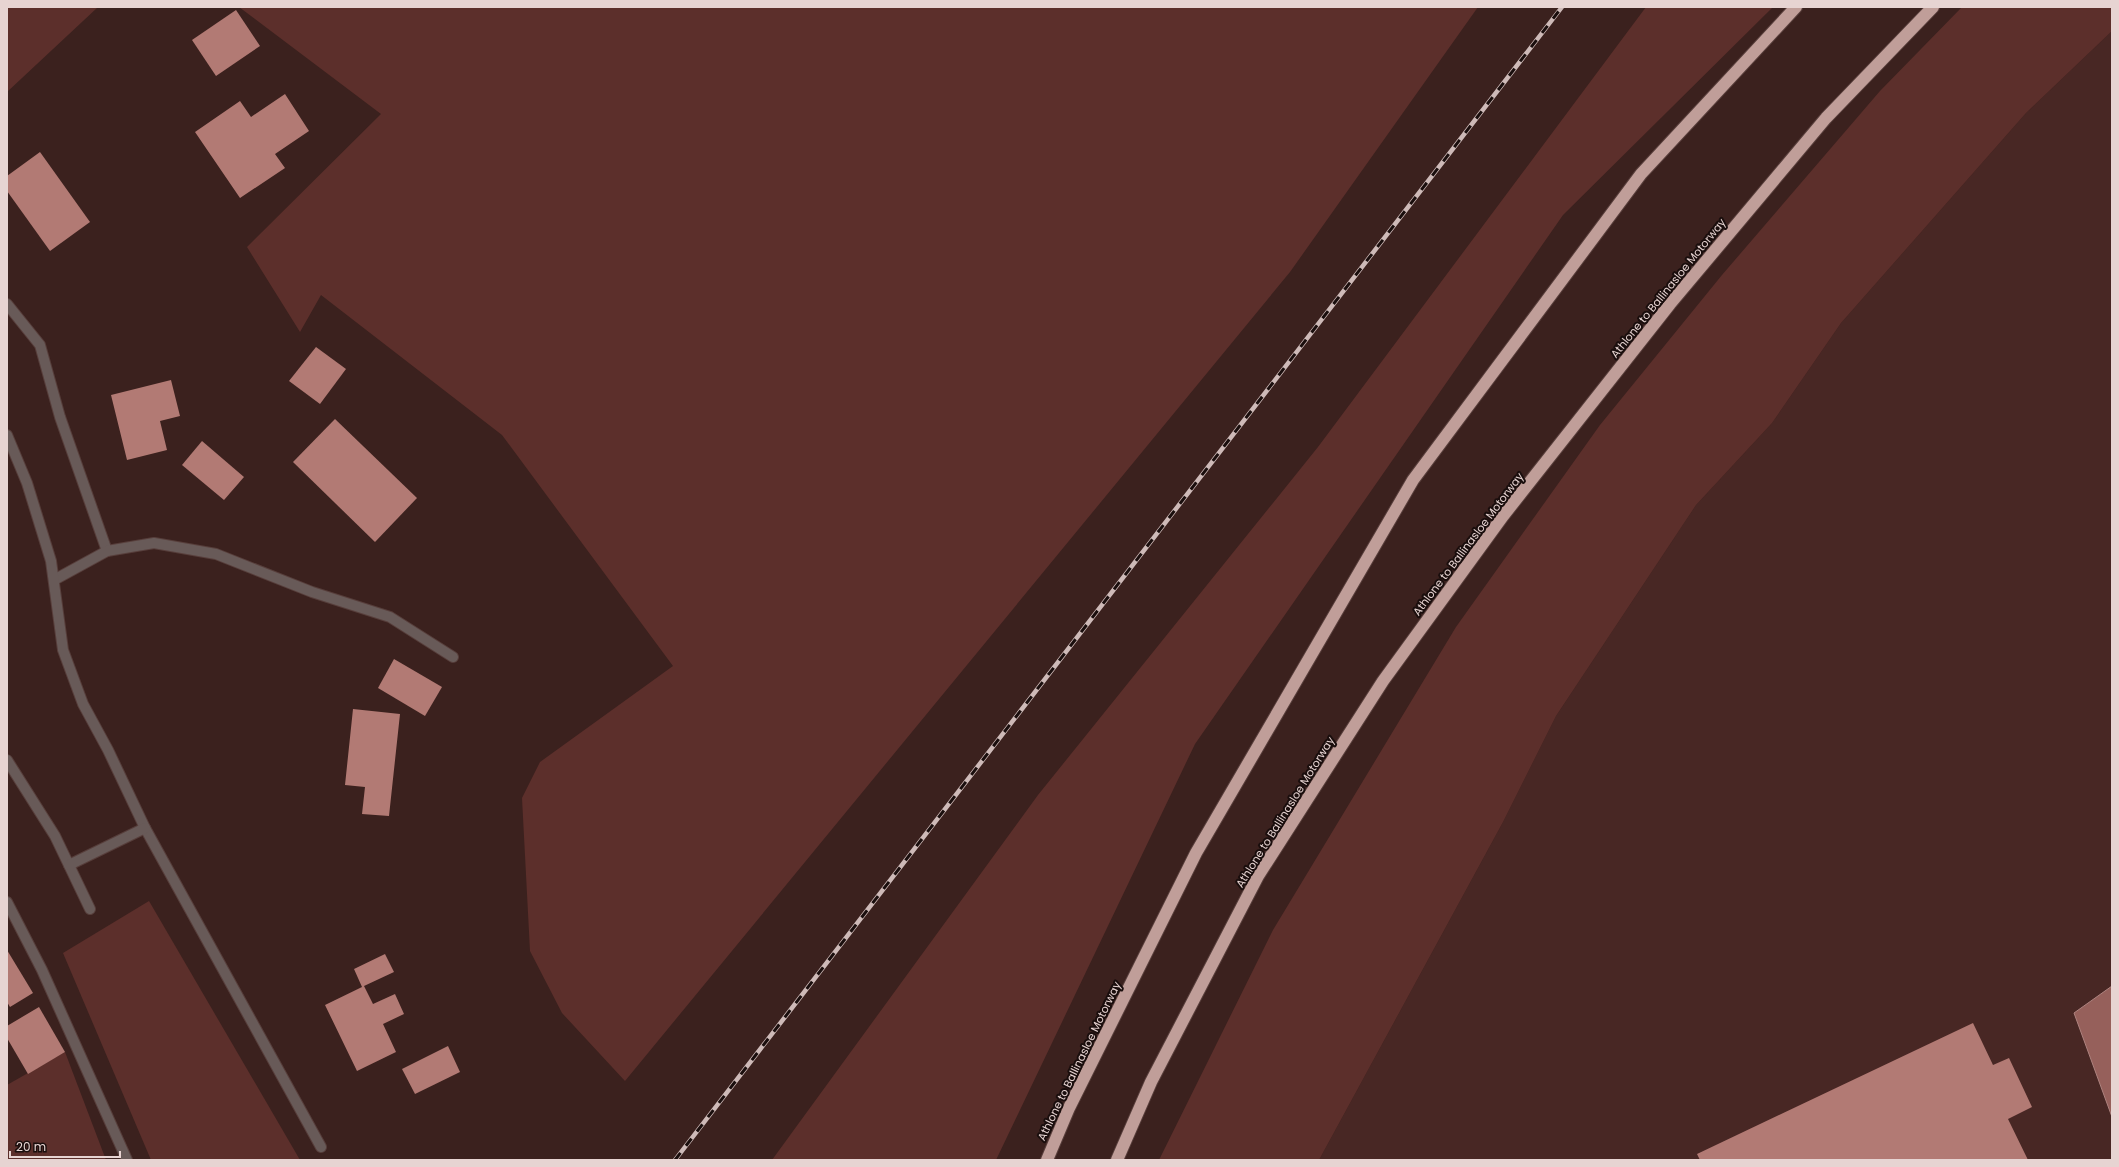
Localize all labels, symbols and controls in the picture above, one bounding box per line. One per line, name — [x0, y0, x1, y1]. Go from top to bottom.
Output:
street label: Athlone to Ballinasloe Motorway — [1607, 214, 1730, 361]
street label: Athlone to Ballinasloe Motorway — [1409, 469, 1528, 619]
street label: Athlone to Ballinasloe Motorway — [1232, 733, 1339, 891]
street label: Athlone to Ballinasloe Motorway — [1033, 978, 1125, 1143]
scale bar — [10, 1133, 120, 1159]
text: 20 m — [16, 1138, 46, 1155]

